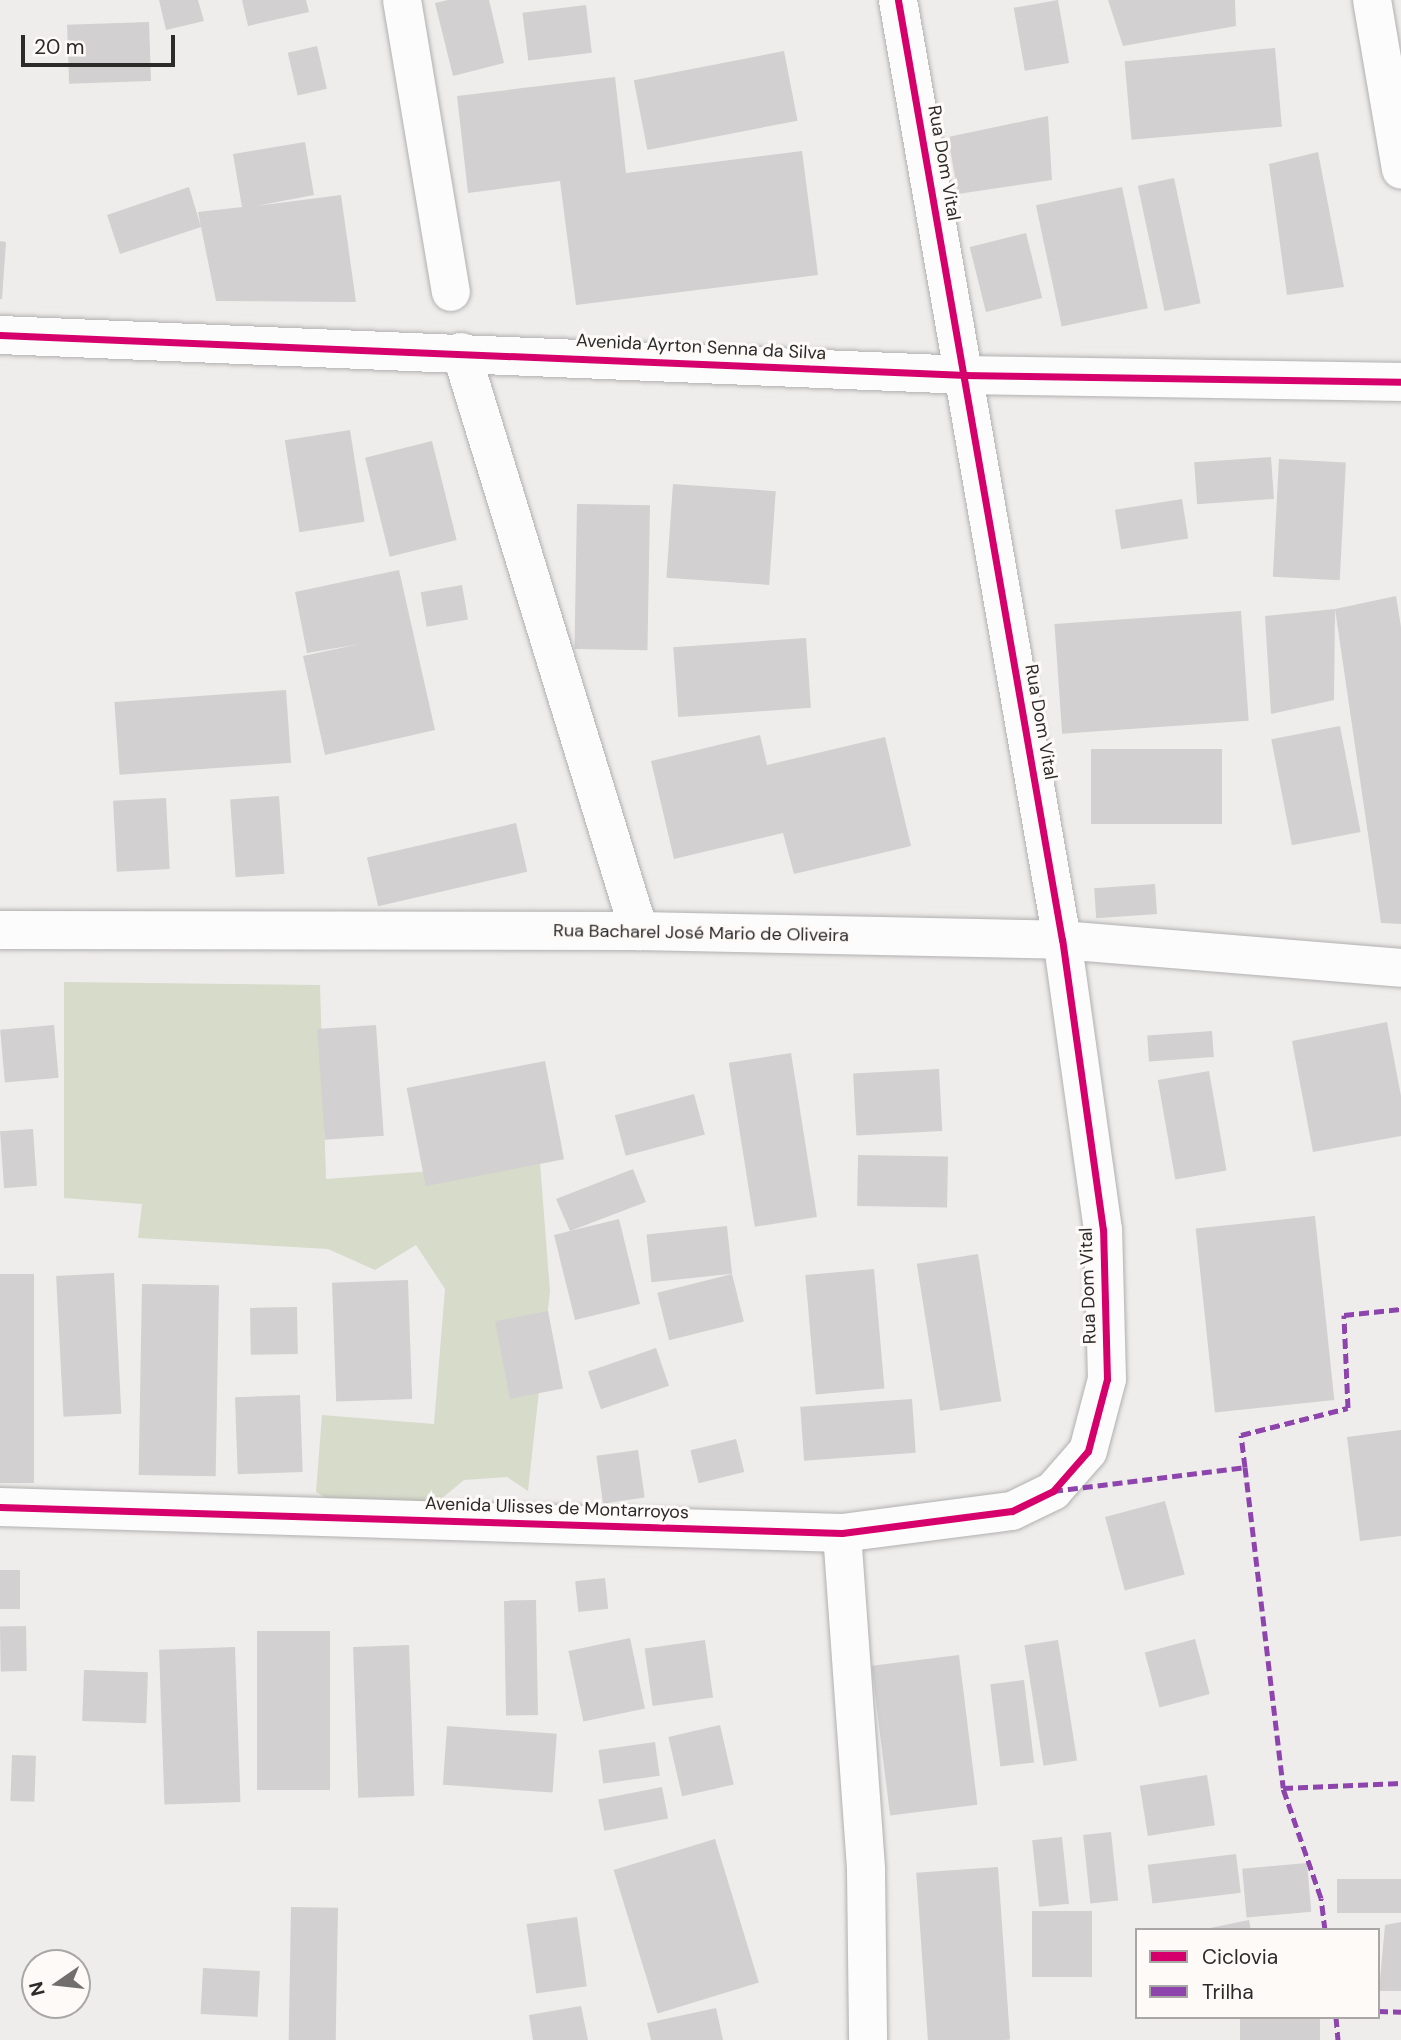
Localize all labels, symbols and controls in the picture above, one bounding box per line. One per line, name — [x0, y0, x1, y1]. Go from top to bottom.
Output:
scale bar — [24, 21, 178, 65]
text: 20 m — [34, 33, 85, 61]
street label: Rua Dom Vital — [923, 104, 965, 222]
street label: Avenida Ayrton Senna da Silva — [575, 330, 827, 364]
street label: Rua Dom Vital — [1020, 663, 1062, 781]
street label: Rua Bacharel José Mario de Oliveira — [553, 920, 849, 946]
street label: Rua Dom Vital — [1075, 1227, 1101, 1345]
street label: Avenida Ulisses de Montarroyos — [425, 1493, 689, 1523]
legend — [1135, 1928, 1380, 2019]
text: Ciclovia — [1202, 1943, 1278, 1971]
north arrow — [21, 1949, 91, 2019]
text: Trilha — [1202, 1978, 1254, 2006]
text: N — [23, 1979, 51, 1998]

